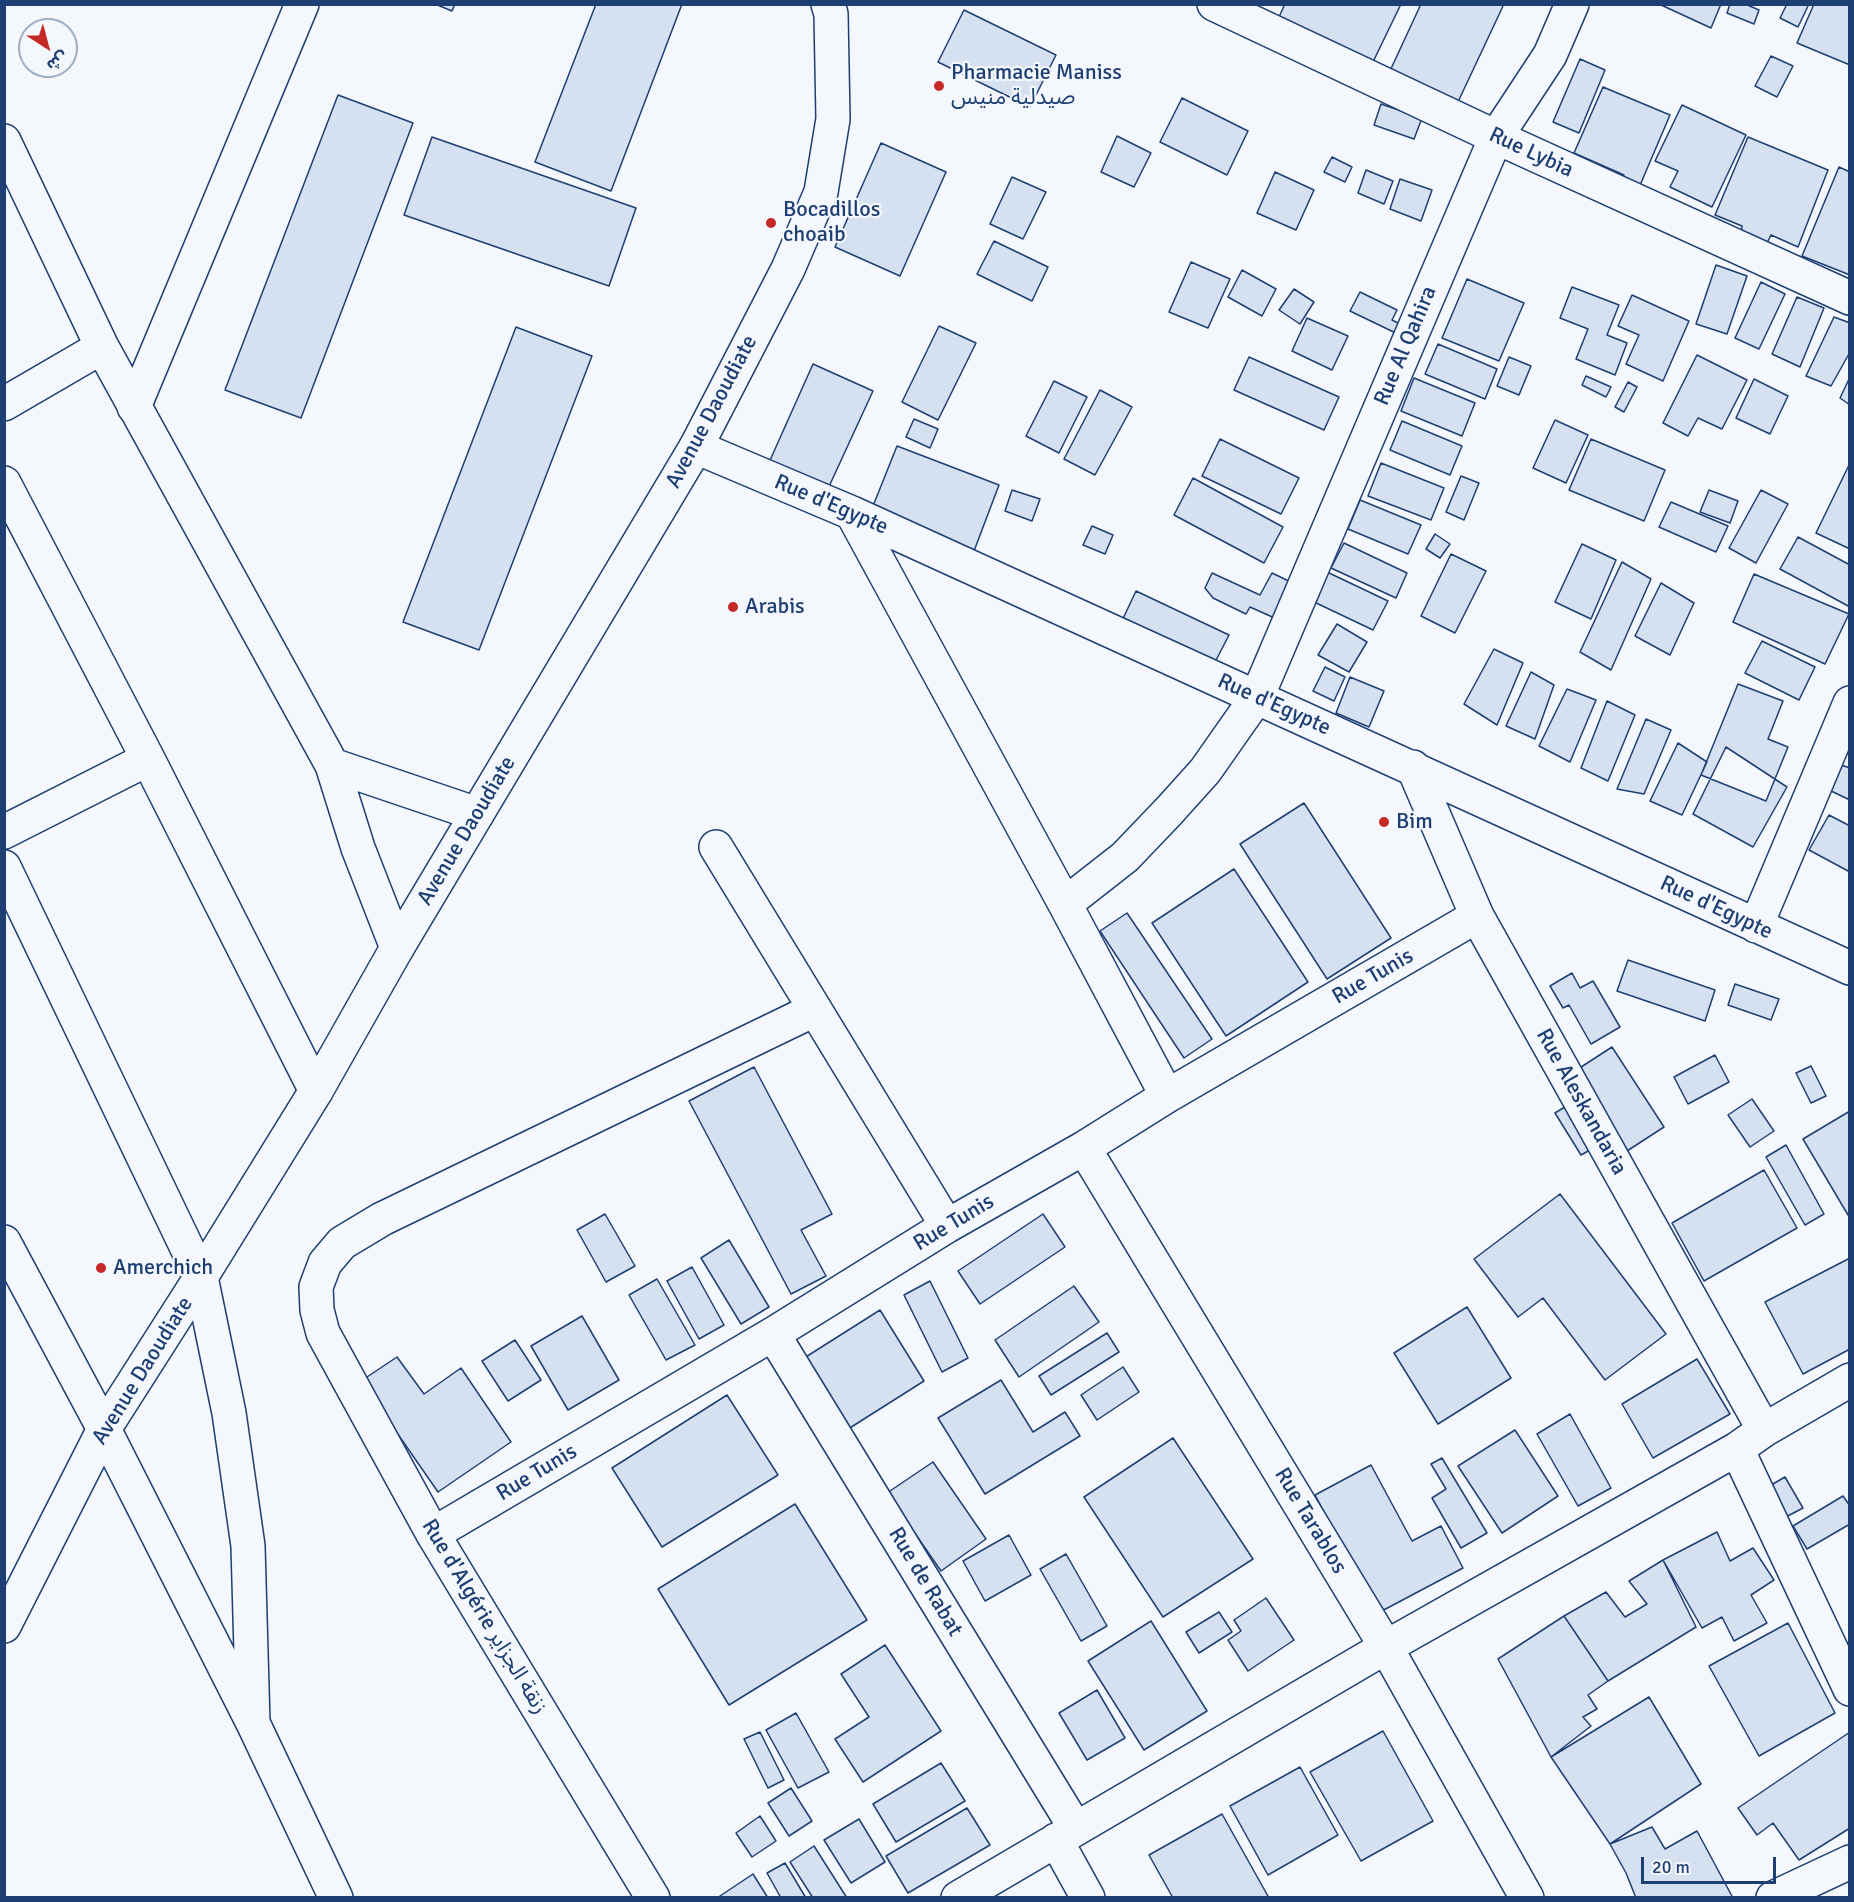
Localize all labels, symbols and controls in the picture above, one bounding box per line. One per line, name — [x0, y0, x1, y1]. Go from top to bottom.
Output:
north arrow — [18, 18, 78, 78]
text: ش — [43, 46, 72, 75]
place label: Pharmacie Maniss صيدلية منيس — [951, 60, 1122, 112]
marker: Pharmacie Maniss صيدلية منيس — [932, 79, 946, 93]
street label: Rue Lybia — [1485, 122, 1577, 184]
place label: Bocadillos choaib — [783, 197, 880, 248]
marker: Bocadillos choaib — [764, 216, 778, 230]
street label: Rue Al Qahira — [1369, 282, 1443, 410]
street label: Avenue Daoudiate — [661, 331, 763, 493]
street label: Rue d'Egypte — [770, 469, 892, 541]
place label: Arabis — [745, 594, 805, 620]
marker: Arabis — [726, 600, 740, 614]
street label: Rue d'Egypte — [1213, 668, 1335, 742]
street label: Avenue Daoudiate — [412, 752, 522, 910]
place label: Bim — [1396, 809, 1433, 835]
marker: Bim — [1377, 815, 1391, 829]
street label: Rue d'Egypte — [1656, 870, 1776, 946]
street label: Rue Tunis — [1328, 943, 1418, 1011]
street label: Rue Aleskandaria — [1530, 1024, 1632, 1180]
street label: Rue Tunis — [909, 1189, 999, 1257]
place label: Amerchich — [113, 1255, 213, 1281]
marker: Amerchich — [94, 1261, 108, 1275]
street label: Avenue Daoudiate — [87, 1292, 199, 1450]
street label: Rue Tunis — [492, 1439, 582, 1507]
street label: Rue Tarablos — [1268, 1463, 1352, 1579]
street label: Rue d'Algérie زنقة الجزاير — [415, 1515, 553, 1719]
street label: Rue de Rabat — [882, 1523, 968, 1641]
scale bar — [1644, 1845, 1779, 1883]
text: 20 m — [1652, 1856, 1690, 1878]

